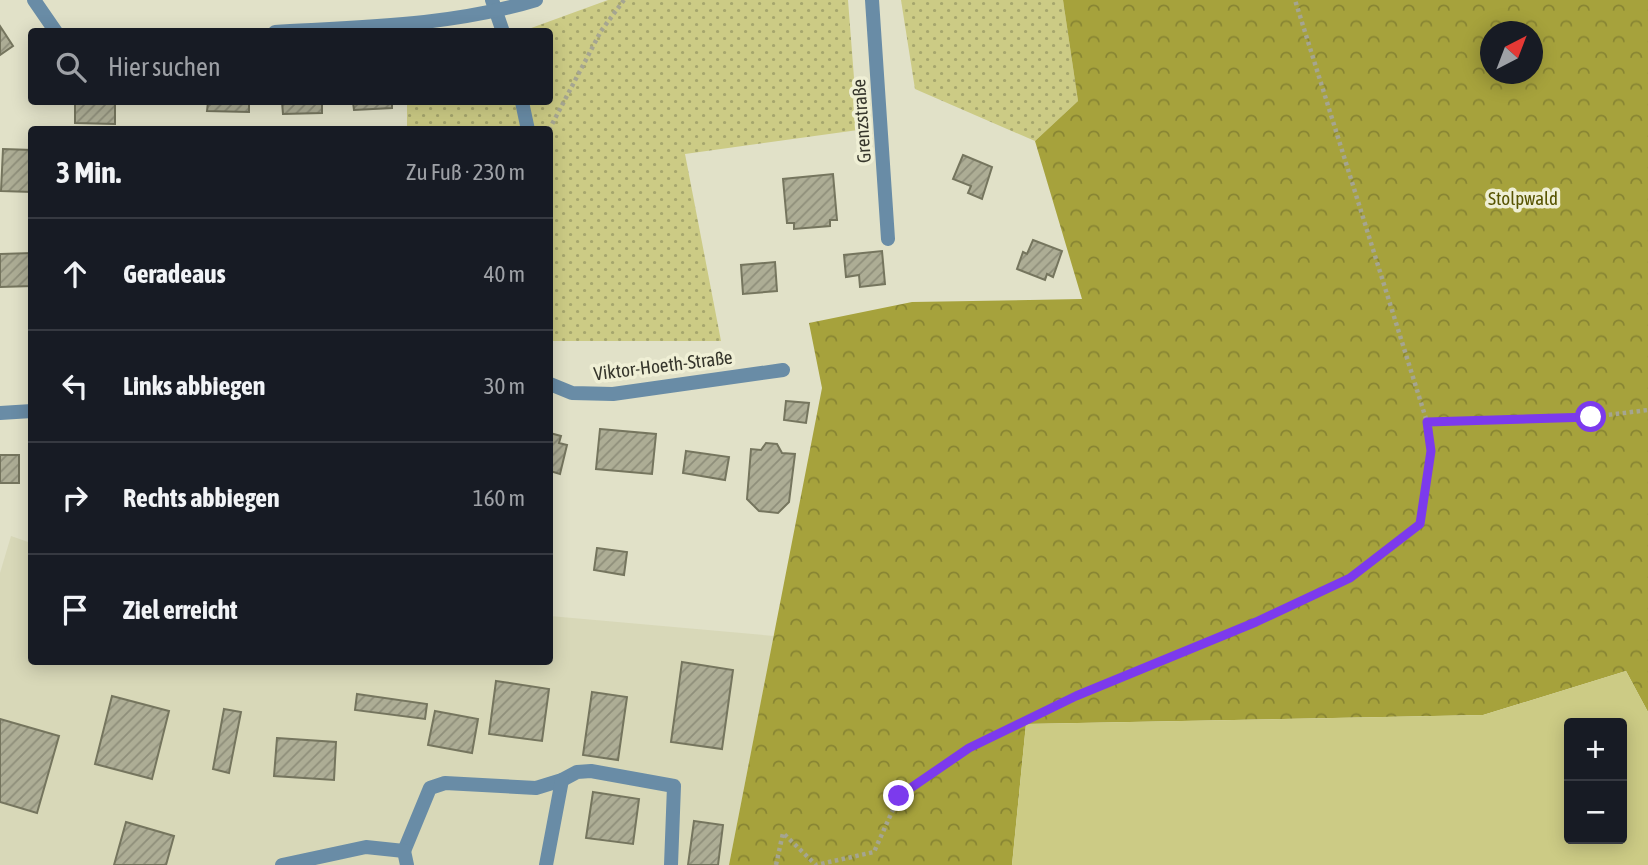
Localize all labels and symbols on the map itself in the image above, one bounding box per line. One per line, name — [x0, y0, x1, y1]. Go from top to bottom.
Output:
north arrow — [1480, 21, 1543, 84]
street label: Grenzstraße — [847, 78, 875, 164]
park label: Stolpwald — [1488, 187, 1558, 209]
street label: Viktor-Hoeth-Straße — [592, 346, 734, 384]
route start — [1575, 401, 1606, 432]
route end — [883, 780, 914, 811]

